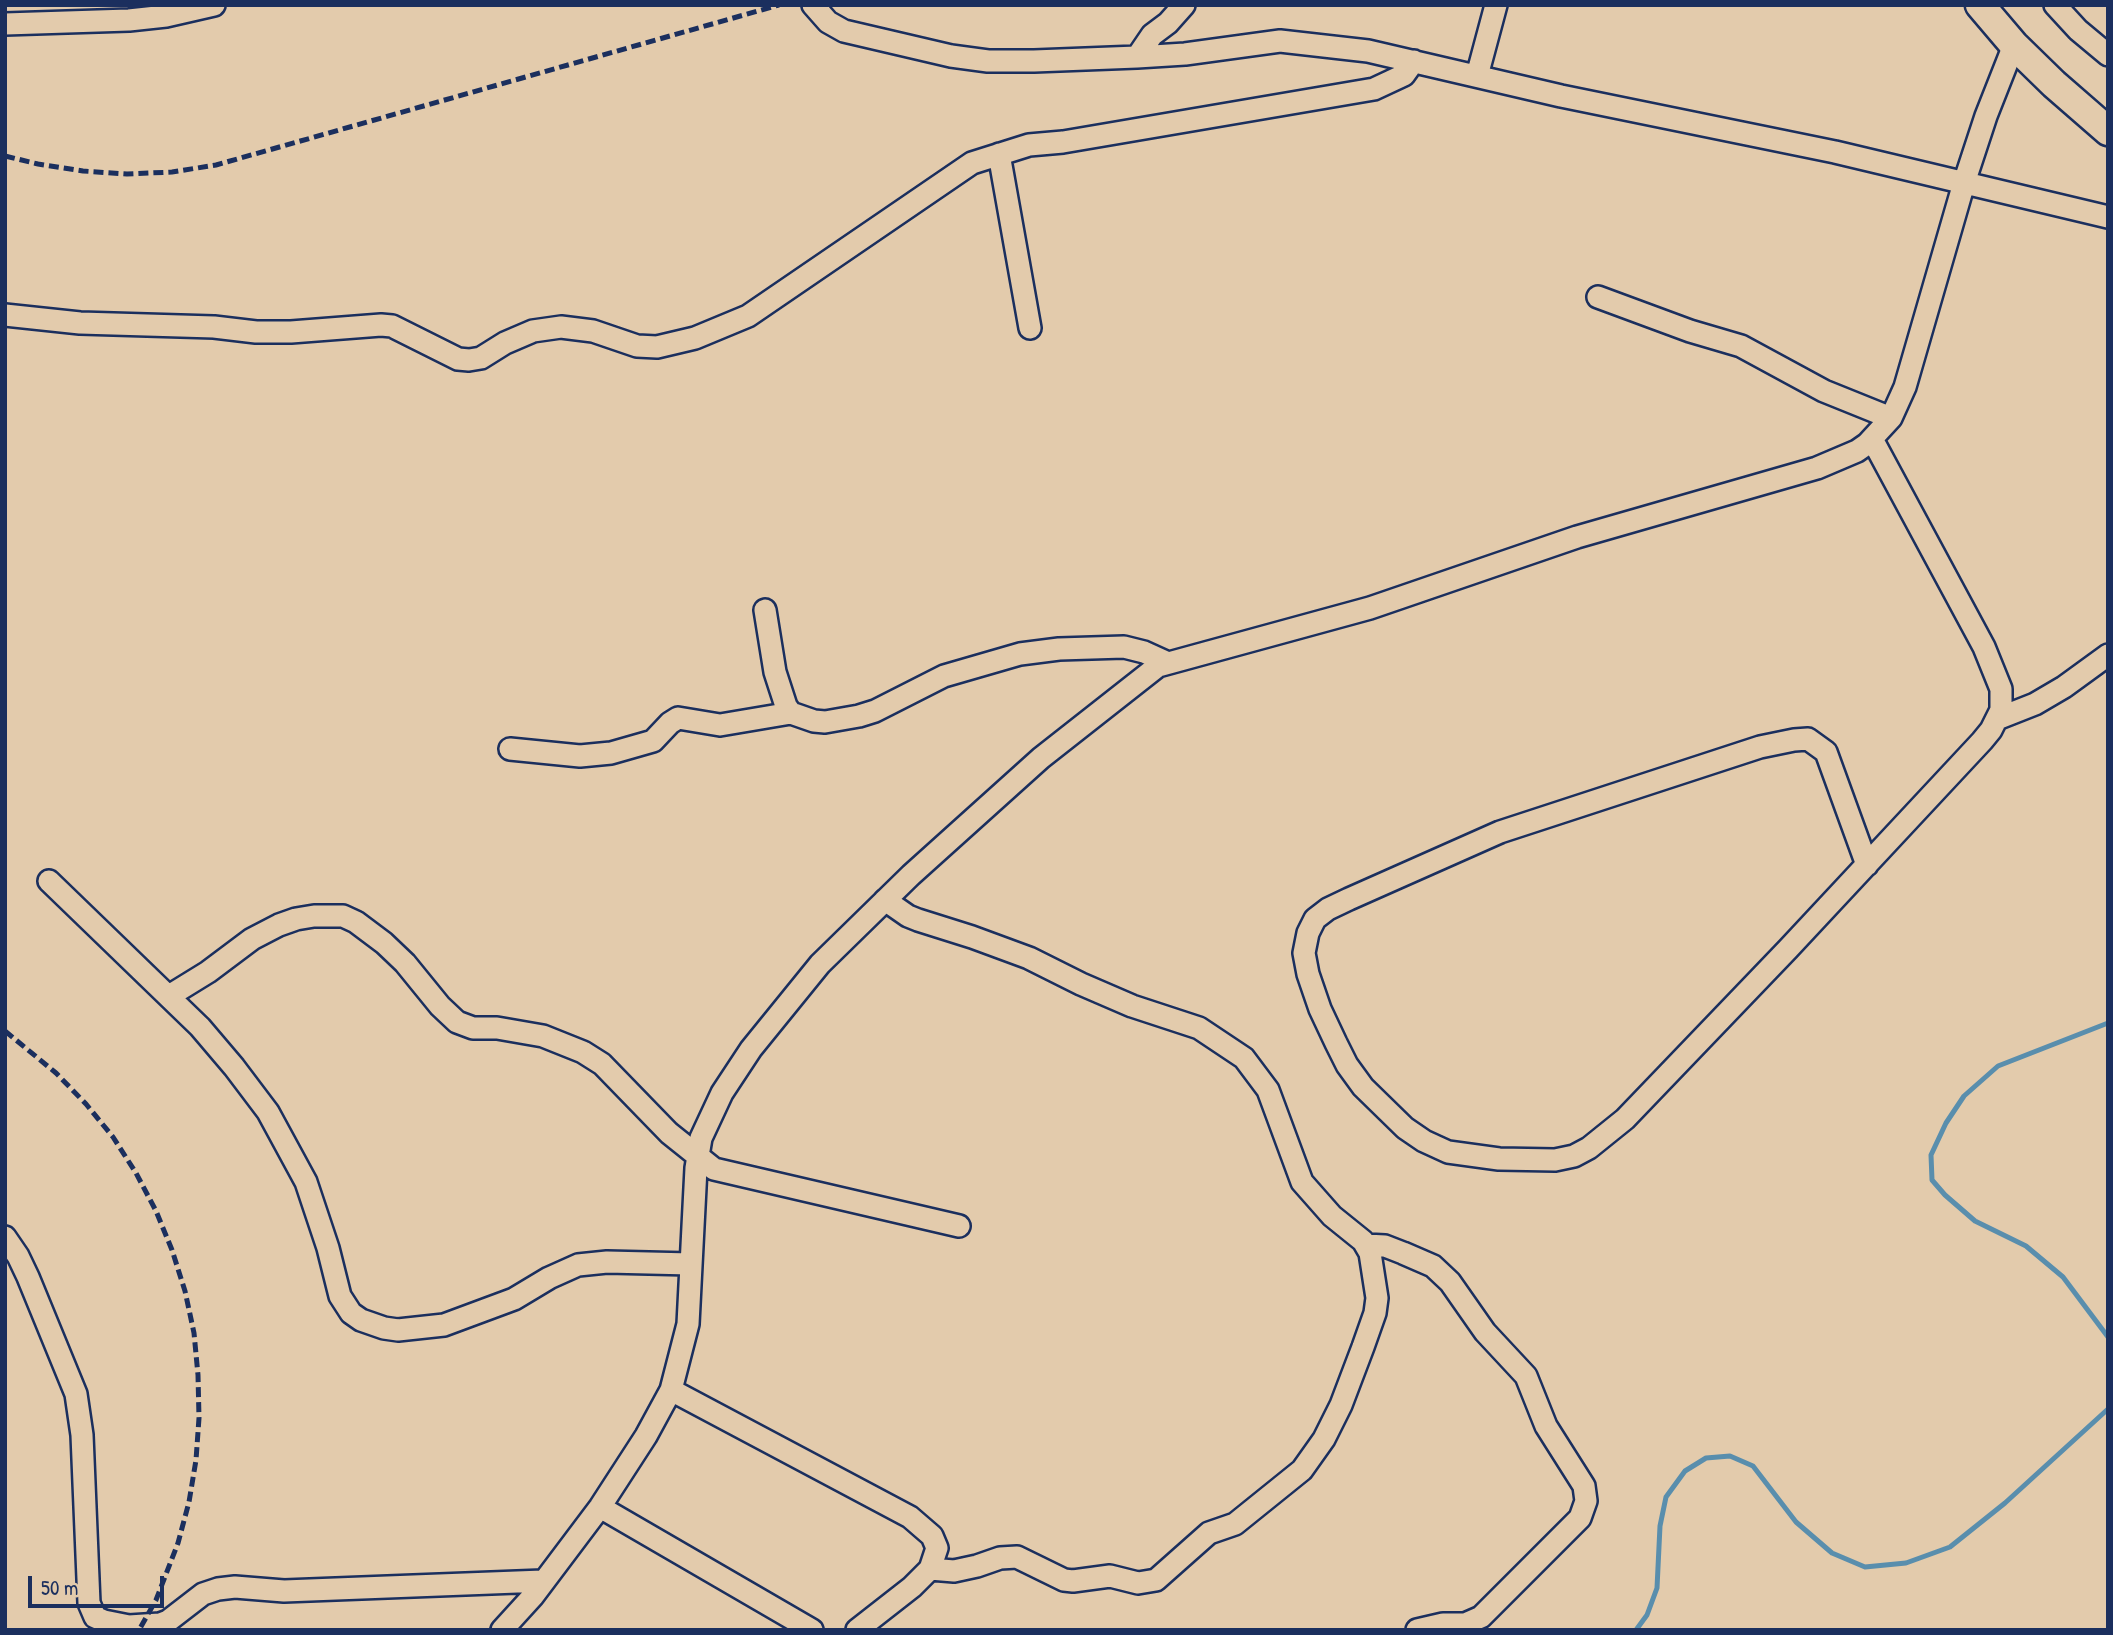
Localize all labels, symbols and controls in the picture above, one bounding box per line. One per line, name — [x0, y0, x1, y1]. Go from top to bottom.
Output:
scale bar — [32, 1562, 168, 1606]
text: 50 m — [41, 1573, 78, 1602]

